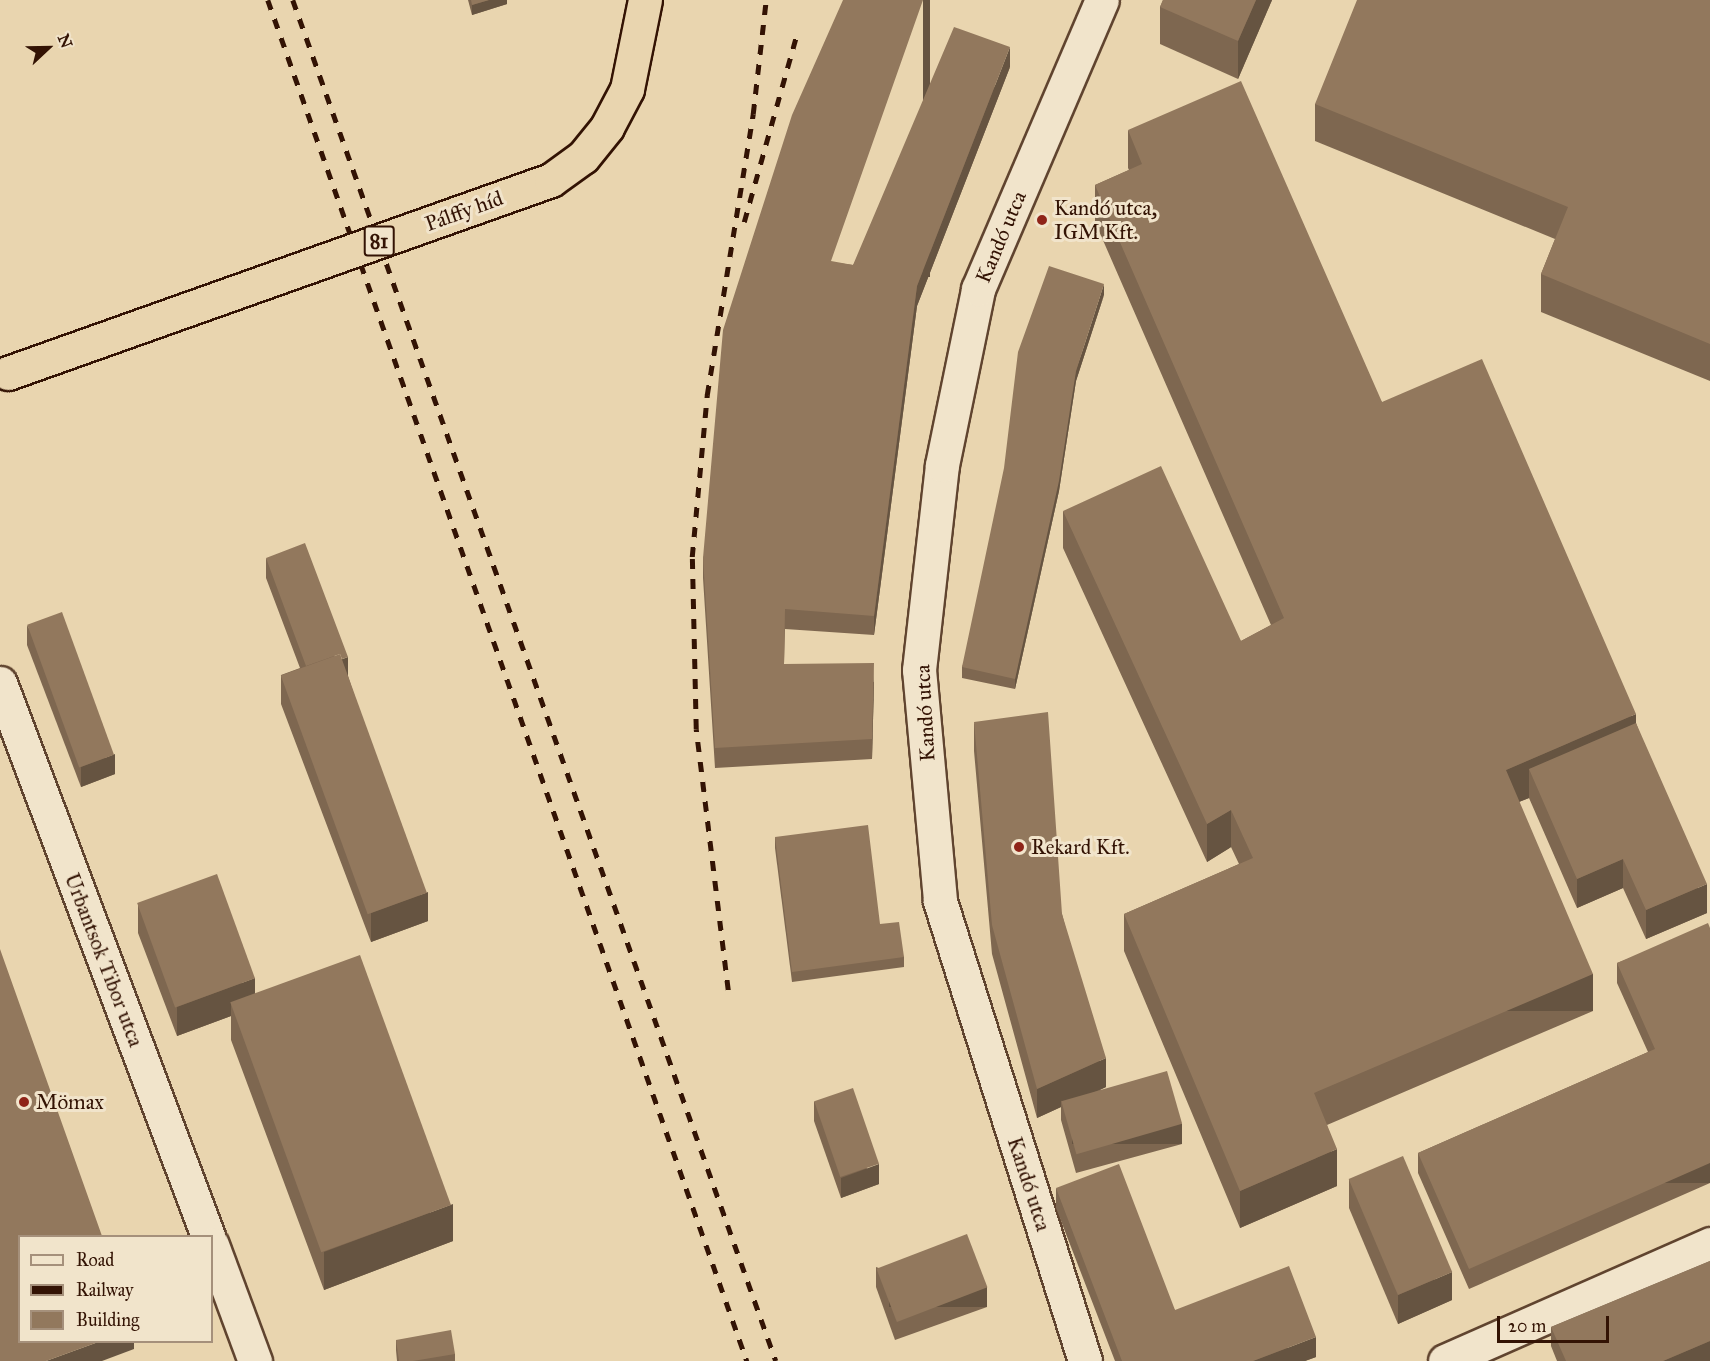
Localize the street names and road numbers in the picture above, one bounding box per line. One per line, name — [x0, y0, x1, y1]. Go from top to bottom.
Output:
street label: Pálffy híd — [422, 185, 506, 237]
street label: Kandó utca — [970, 187, 1032, 287]
road number: 81 — [362, 224, 395, 258]
street label: Kandó utca — [910, 664, 940, 762]
street label: Urbantsok Tibor utca — [59, 870, 149, 1050]
street label: Kandó utca — [1002, 1134, 1056, 1234]

